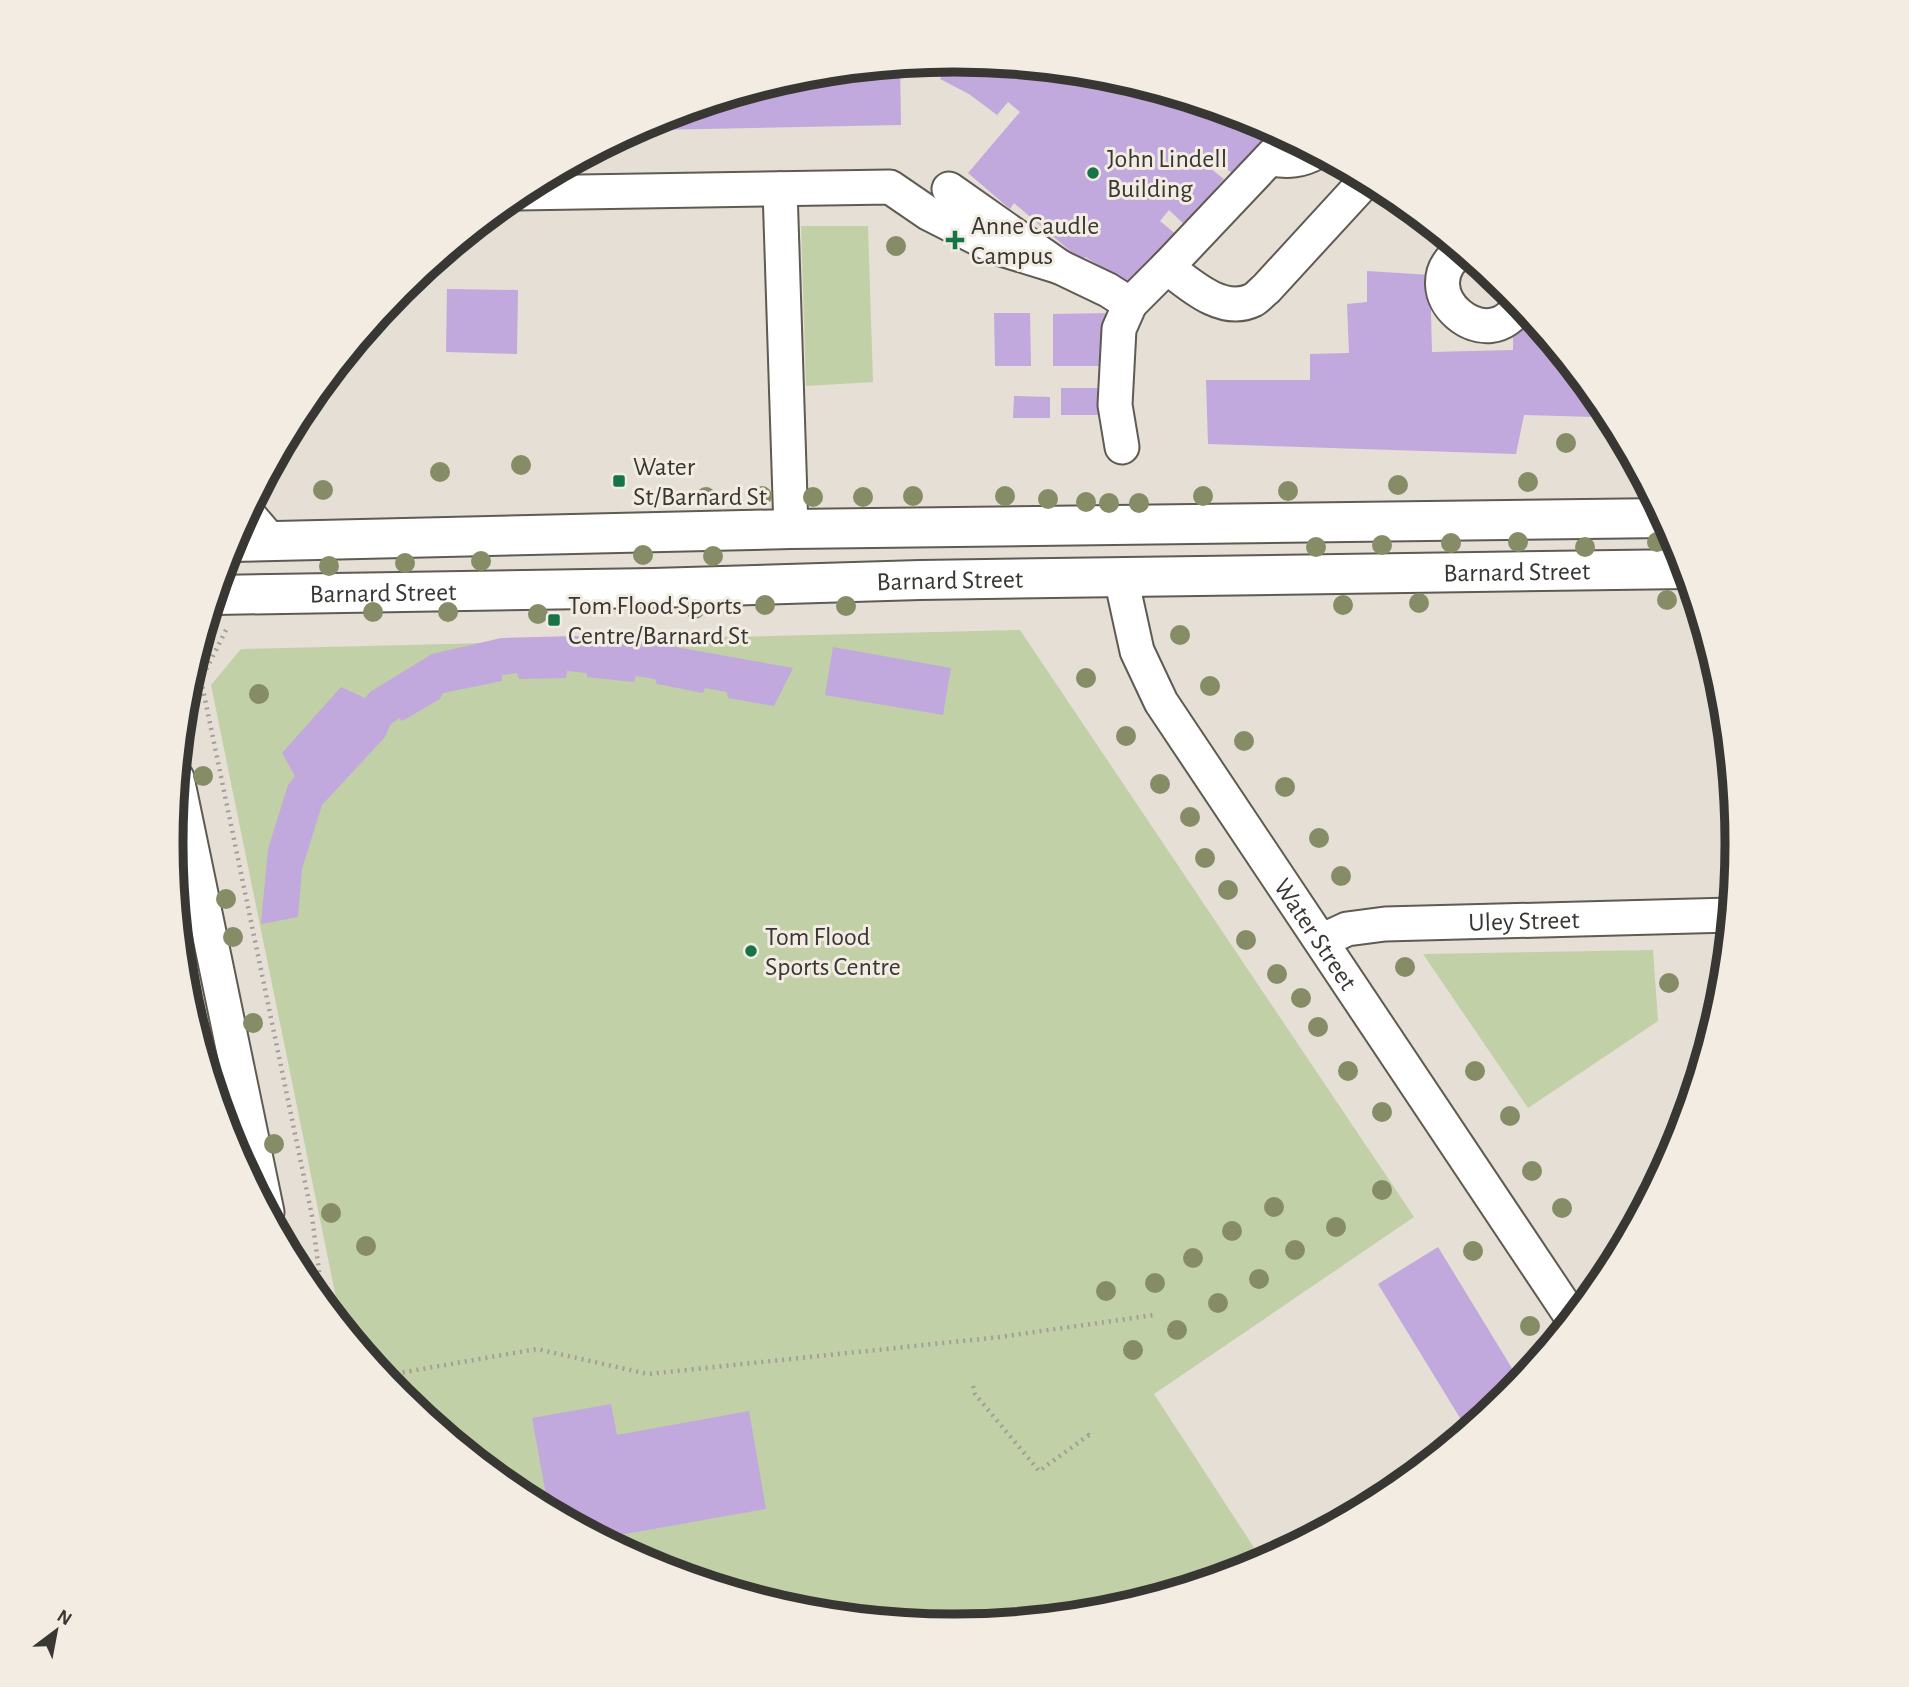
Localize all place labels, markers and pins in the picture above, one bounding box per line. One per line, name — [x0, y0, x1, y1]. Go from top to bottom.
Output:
place label: John Lindell Building — [1107, 146, 1227, 202]
marker: John Lindell Building — [1085, 165, 1101, 181]
place label: Anne Caudle Campus — [971, 213, 1099, 269]
marker: Anne Caudle Campus — [945, 230, 965, 250]
place label: Water St/Barnard St — [633, 454, 767, 510]
marker: Water St/Barnard St — [611, 473, 627, 489]
place label: Tom Flood Sports Centre/Barnard St — [568, 593, 749, 649]
marker: Tom Flood Sports Centre/Barnard St — [546, 612, 562, 628]
place label: Tom Flood Sports Centre — [765, 924, 901, 980]
marker: Tom Flood Sports Centre — [743, 943, 759, 959]

